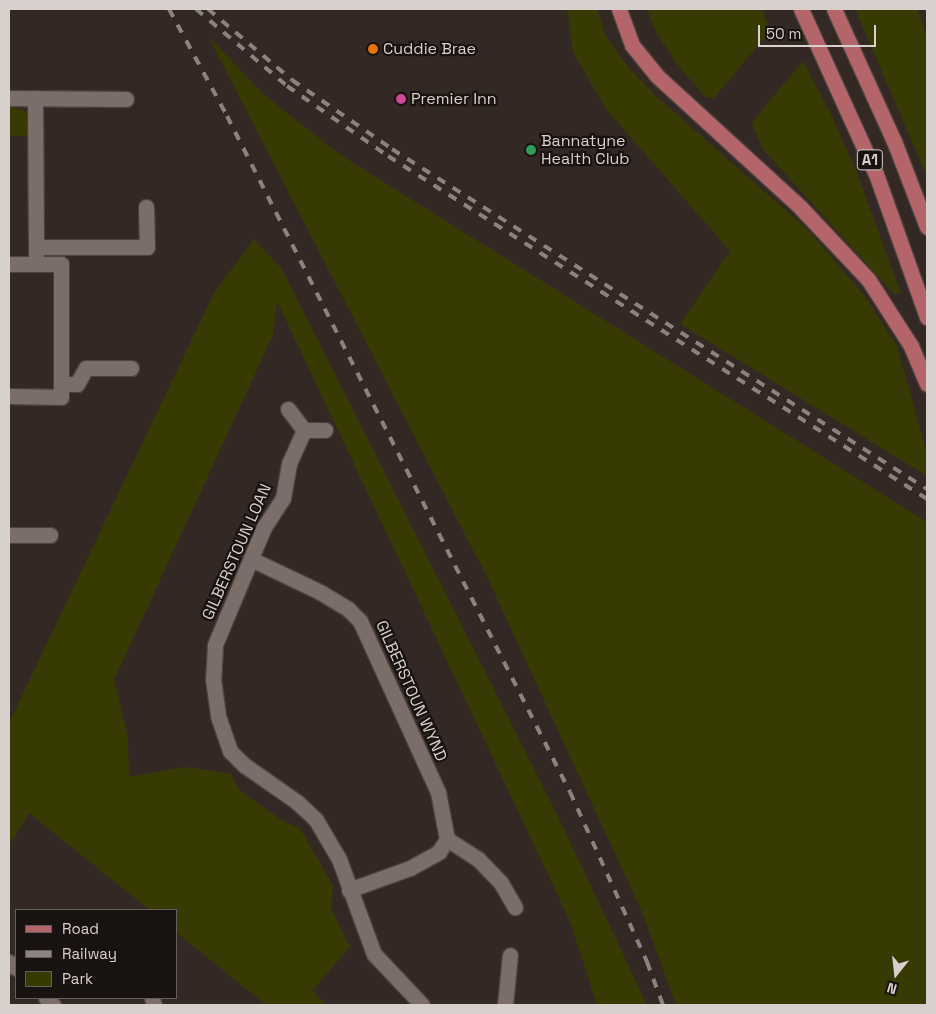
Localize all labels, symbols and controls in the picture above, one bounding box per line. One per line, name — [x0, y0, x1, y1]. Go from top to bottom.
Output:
scale bar — [761, 15, 878, 47]
text: 50 m — [766, 24, 801, 43]
place label: Cuddie Brae — [383, 39, 476, 59]
marker: Cuddie Brae — [367, 43, 379, 55]
place label: Premier Inn — [411, 89, 497, 109]
marker: Premier Inn — [395, 93, 407, 105]
place label: Bannatyne Health Club — [541, 131, 630, 169]
marker: Bannatyne Health Club — [525, 144, 537, 156]
road number: A1 — [856, 148, 884, 172]
street label: GILBERSTOUN LOAN — [198, 481, 276, 623]
street label: GILBERSTOUN WYND — [371, 618, 451, 764]
legend — [15, 909, 178, 999]
text: Road — [62, 919, 99, 938]
text: Railway — [62, 944, 117, 963]
north arrow — [871, 949, 921, 999]
text: Park — [62, 969, 93, 988]
text: N — [885, 978, 899, 998]

